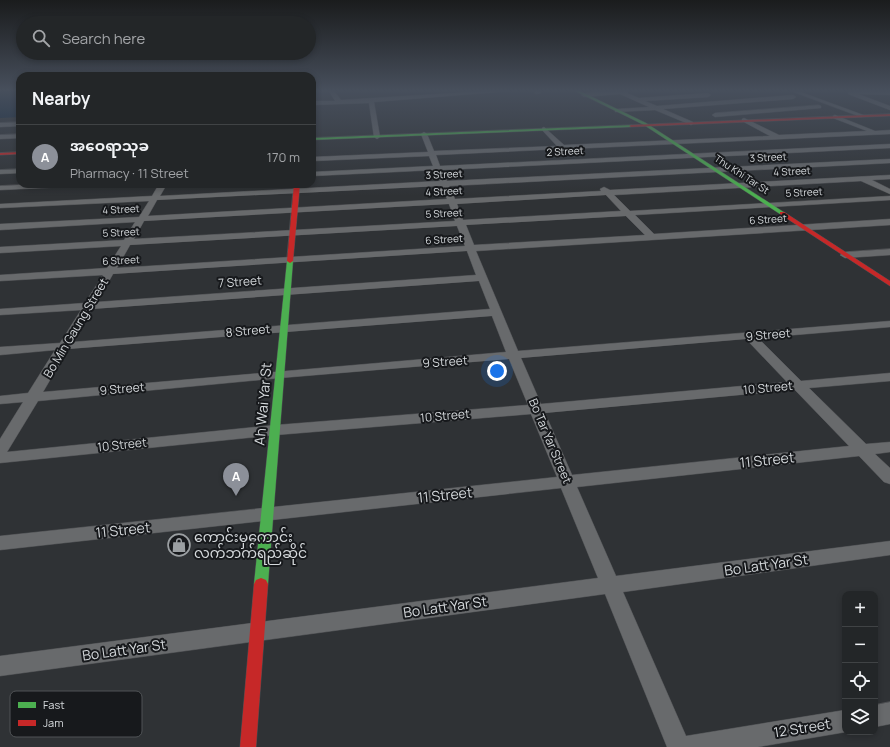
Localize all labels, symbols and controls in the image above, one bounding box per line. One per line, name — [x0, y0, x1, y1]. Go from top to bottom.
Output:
search box — [16, 16, 316, 60]
icon: search — [30, 27, 52, 49]
text: Search here — [62, 28, 145, 49]
text: Nearby — [32, 87, 90, 110]
text: အဝေရာသုခ — [70, 135, 149, 156]
street label: 2 Street — [546, 143, 584, 159]
text: A — [41, 148, 49, 166]
text: 170 m — [267, 148, 300, 166]
street label: 3 Street — [749, 149, 787, 165]
street label: Thu Khi Tar St — [712, 151, 772, 197]
street label: 4 Street — [773, 163, 811, 179]
text: Pharmacy · 11 Street — [70, 164, 189, 182]
street label: 3 Street — [425, 166, 463, 182]
street label: 4 Street — [425, 183, 463, 199]
street label: 5 Street — [785, 184, 823, 200]
street label: 4 Street — [102, 201, 140, 217]
street label: 5 Street — [425, 205, 463, 221]
street label: 6 Street — [749, 211, 787, 227]
street label: 5 Street — [102, 224, 140, 240]
street label: 6 Street — [425, 231, 463, 247]
street label: 6 Street — [102, 252, 140, 268]
street label: 7 Street — [218, 271, 263, 292]
street label: Bo Min Gaung Street — [39, 275, 112, 381]
street label: 8 Street — [225, 320, 271, 341]
street label: 9 Street — [745, 324, 791, 345]
street label: 9 Street — [422, 351, 468, 372]
street label: Ah Wai Yar St — [249, 361, 276, 446]
your location — [487, 361, 507, 381]
street label: 10 Street — [742, 377, 794, 398]
street label: 9 Street — [99, 378, 145, 399]
street label: Bo Tar Yar Street — [525, 396, 576, 486]
street label: 10 Street — [419, 405, 471, 426]
street label: 10 Street — [96, 433, 148, 456]
street label: 11 Street — [739, 447, 796, 472]
pin: A — [223, 463, 249, 496]
street label: 11 Street — [417, 482, 474, 507]
street label: 11 Street — [95, 517, 152, 542]
place label: ကောင်းမှကောင်း လက်ဘက်ရည်ဆိုင် — [194, 527, 307, 565]
shop icon: ကောင်းမှကောင်း လက်ဘက်ရည်ဆိုင် — [166, 532, 192, 558]
street label: Bo Latt Yar St — [723, 549, 809, 580]
street label: Bo Latt Yar St — [402, 591, 488, 622]
map controls — [842, 591, 878, 735]
button: + — [842, 591, 878, 627]
button: − — [842, 627, 878, 663]
street label: Bo Latt Yar St — [81, 634, 167, 665]
button: locate — [842, 663, 878, 699]
legend — [10, 691, 142, 737]
text: Fast — [43, 697, 65, 712]
button: layers — [842, 699, 878, 735]
street label: 12 Street — [772, 714, 832, 741]
text: Jam — [43, 715, 64, 730]

